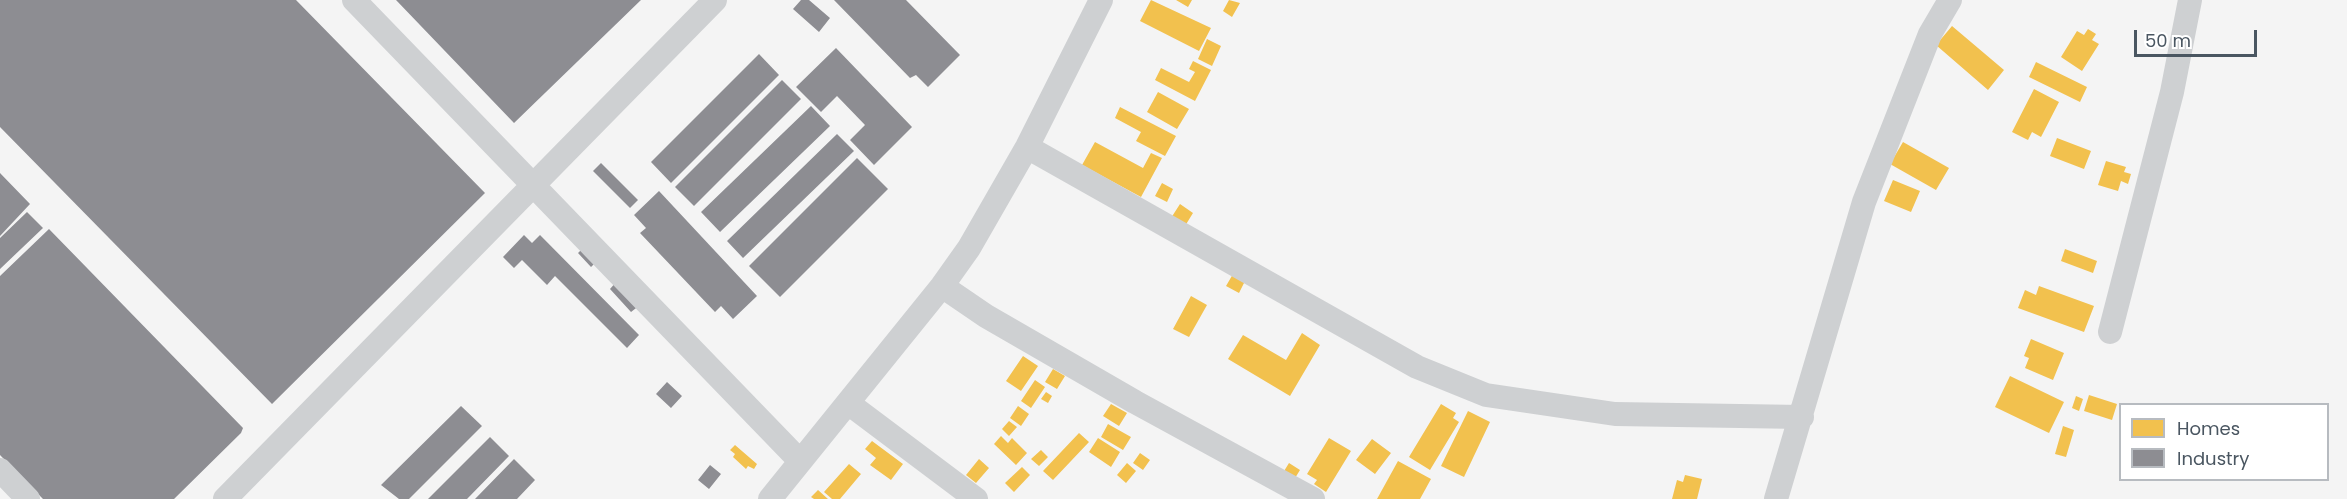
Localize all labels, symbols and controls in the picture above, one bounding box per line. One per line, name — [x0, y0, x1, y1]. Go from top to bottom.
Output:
scale bar — [2137, 18, 2260, 56]
text: 50 m — [2145, 28, 2191, 53]
legend — [2119, 403, 2329, 481]
text: Homes — [2177, 416, 2240, 441]
text: Industry — [2177, 446, 2249, 471]

